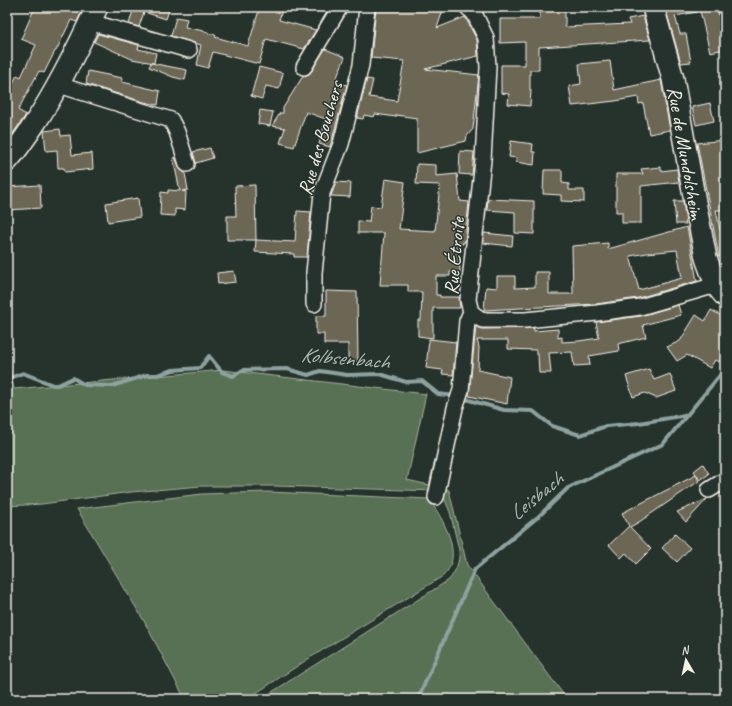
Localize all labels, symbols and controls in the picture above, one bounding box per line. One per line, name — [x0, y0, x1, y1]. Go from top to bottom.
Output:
street label: Rue des Bouchers — [292, 76, 349, 198]
street label: Rue de Mundolsheim — [662, 85, 710, 223]
street label: Rue Étroite — [439, 215, 470, 296]
water label: Kolbsenbach — [300, 341, 392, 375]
water label: Leisbach — [504, 465, 570, 526]
north arrow — [666, 640, 706, 680]
text: N — [680, 642, 691, 658]

